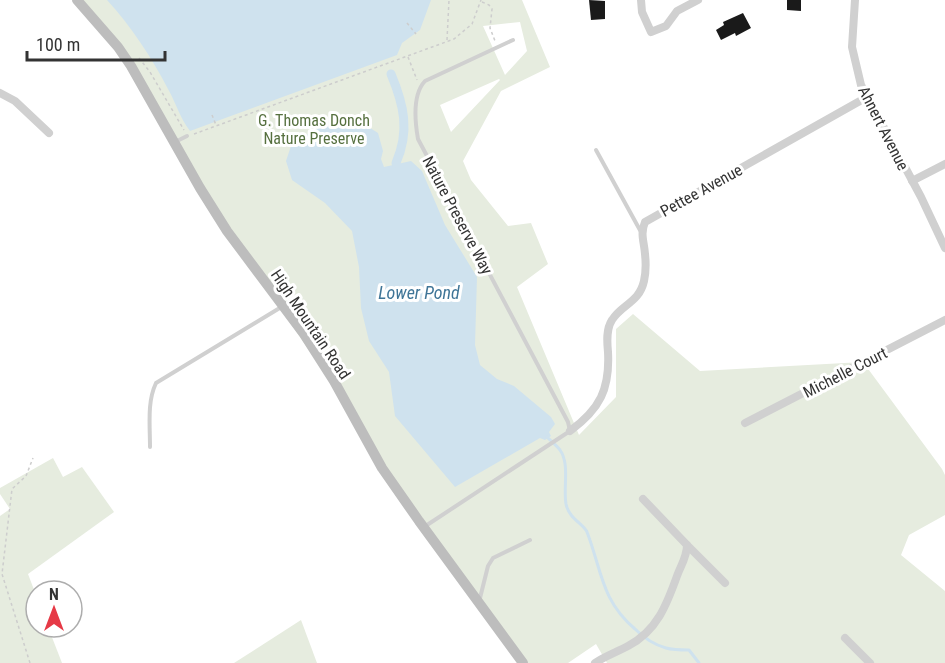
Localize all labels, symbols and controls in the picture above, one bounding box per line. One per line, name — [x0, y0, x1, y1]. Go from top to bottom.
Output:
scale bar — [27, 24, 165, 62]
text: 100 m — [36, 34, 80, 55]
street label: Ahnert Avenue — [854, 83, 913, 173]
park label: G. Thomas Donch Nature Preserve — [258, 111, 370, 148]
street label: Nature Preserve Way — [418, 153, 497, 278]
street label: Pettee Avenue — [657, 160, 745, 221]
street label: High Mountain Road — [267, 266, 354, 383]
water label: Lower Pond — [378, 282, 460, 303]
street label: Michelle Court — [800, 343, 891, 402]
north arrow — [24, 579, 84, 639]
text: N — [49, 585, 59, 604]

